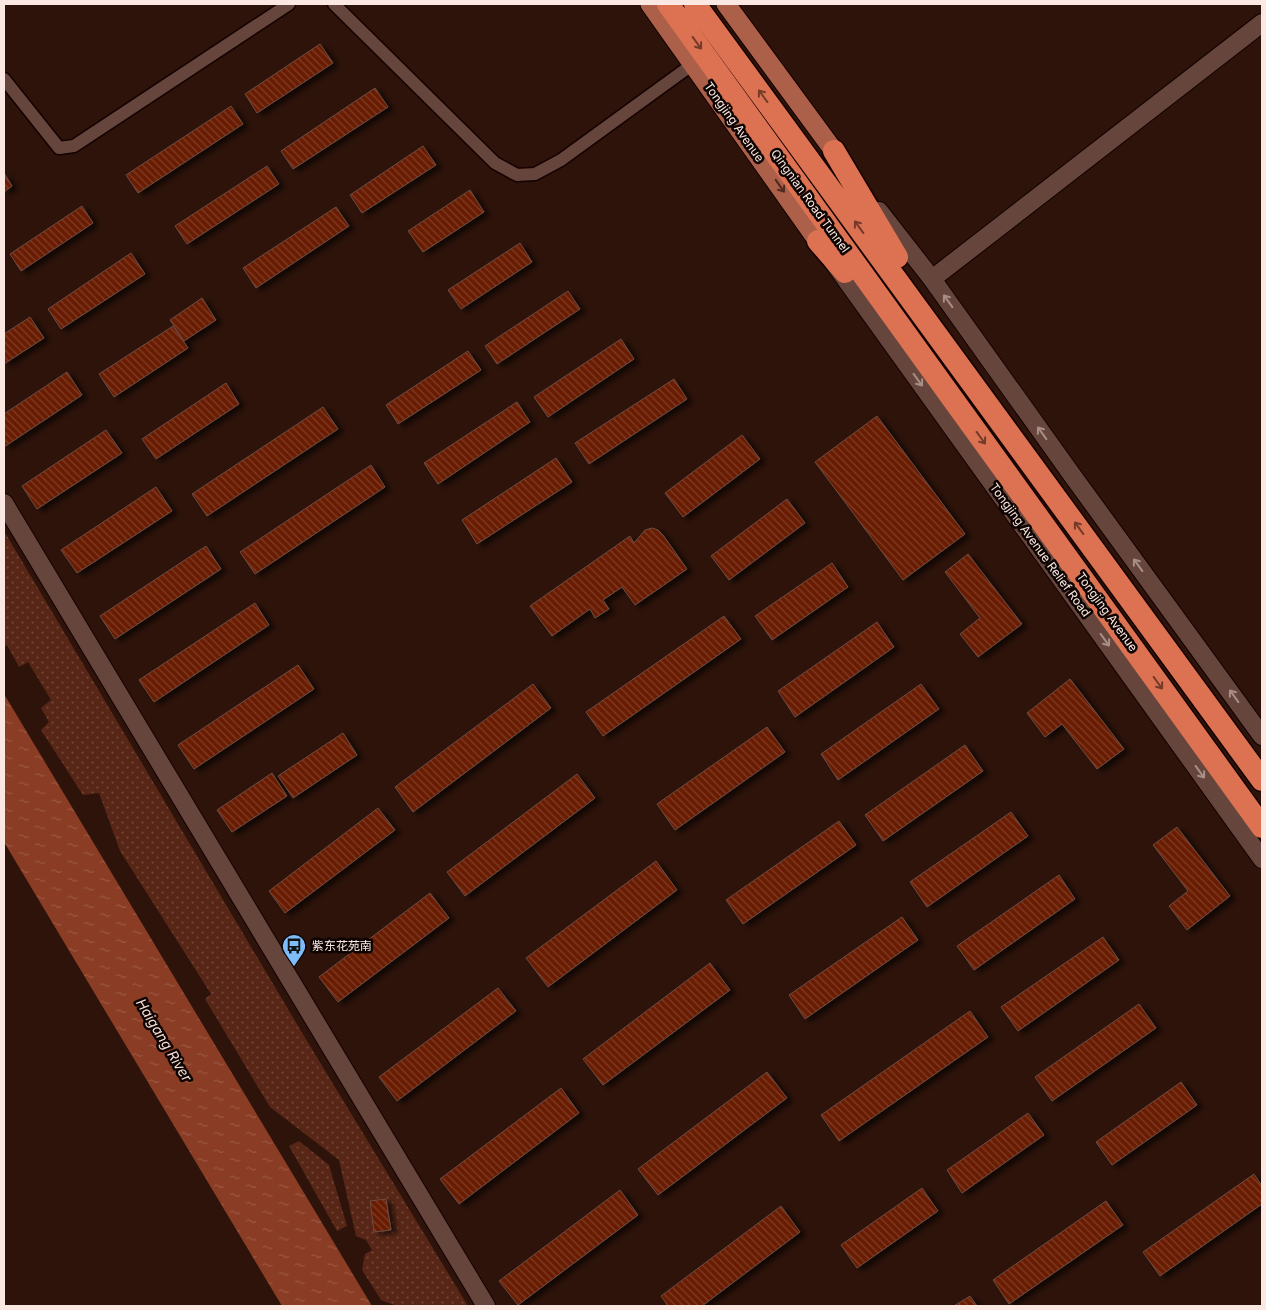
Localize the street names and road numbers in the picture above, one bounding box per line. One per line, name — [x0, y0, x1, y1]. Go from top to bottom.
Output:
street label: Tongjing Avenue — [701, 79, 768, 165]
street label: Qingnian Road Tunnel — [768, 146, 853, 255]
street label: Tongjing Avenue Relief Road — [987, 480, 1094, 620]
street label: Tongjing Avenue — [1074, 569, 1141, 654]

